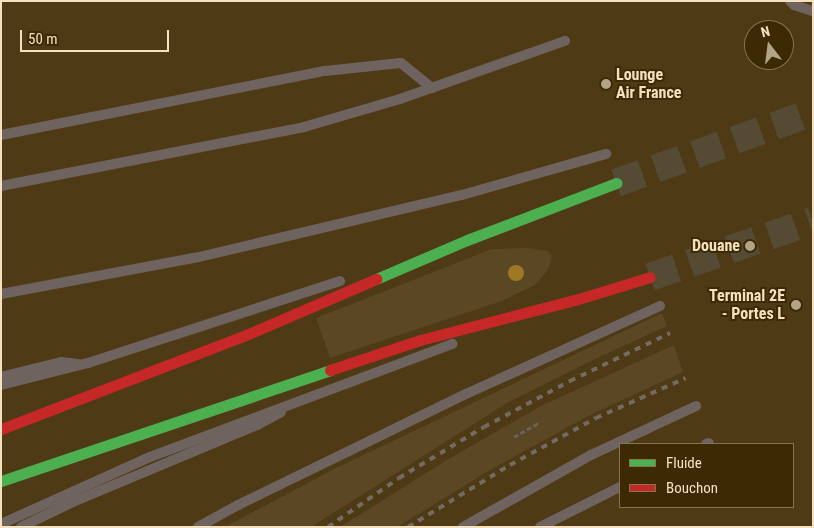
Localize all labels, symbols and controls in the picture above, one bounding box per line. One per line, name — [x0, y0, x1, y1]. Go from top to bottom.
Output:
scale bar — [22, 20, 171, 52]
north arrow — [744, 20, 794, 70]
text: N — [759, 23, 772, 40]
text: 50 m — [28, 30, 58, 48]
place label: Lounge Air France — [616, 65, 681, 103]
marker: Lounge Air France — [600, 78, 612, 90]
place label: Douane — [692, 236, 740, 256]
marker: Douane — [744, 240, 756, 252]
place label: Terminal 2E - Portes L — [709, 286, 785, 324]
marker: Terminal 2E - Portes L — [789, 298, 803, 312]
legend — [619, 443, 794, 508]
text: Fluide — [666, 454, 702, 472]
text: Bouchon — [666, 479, 718, 497]

